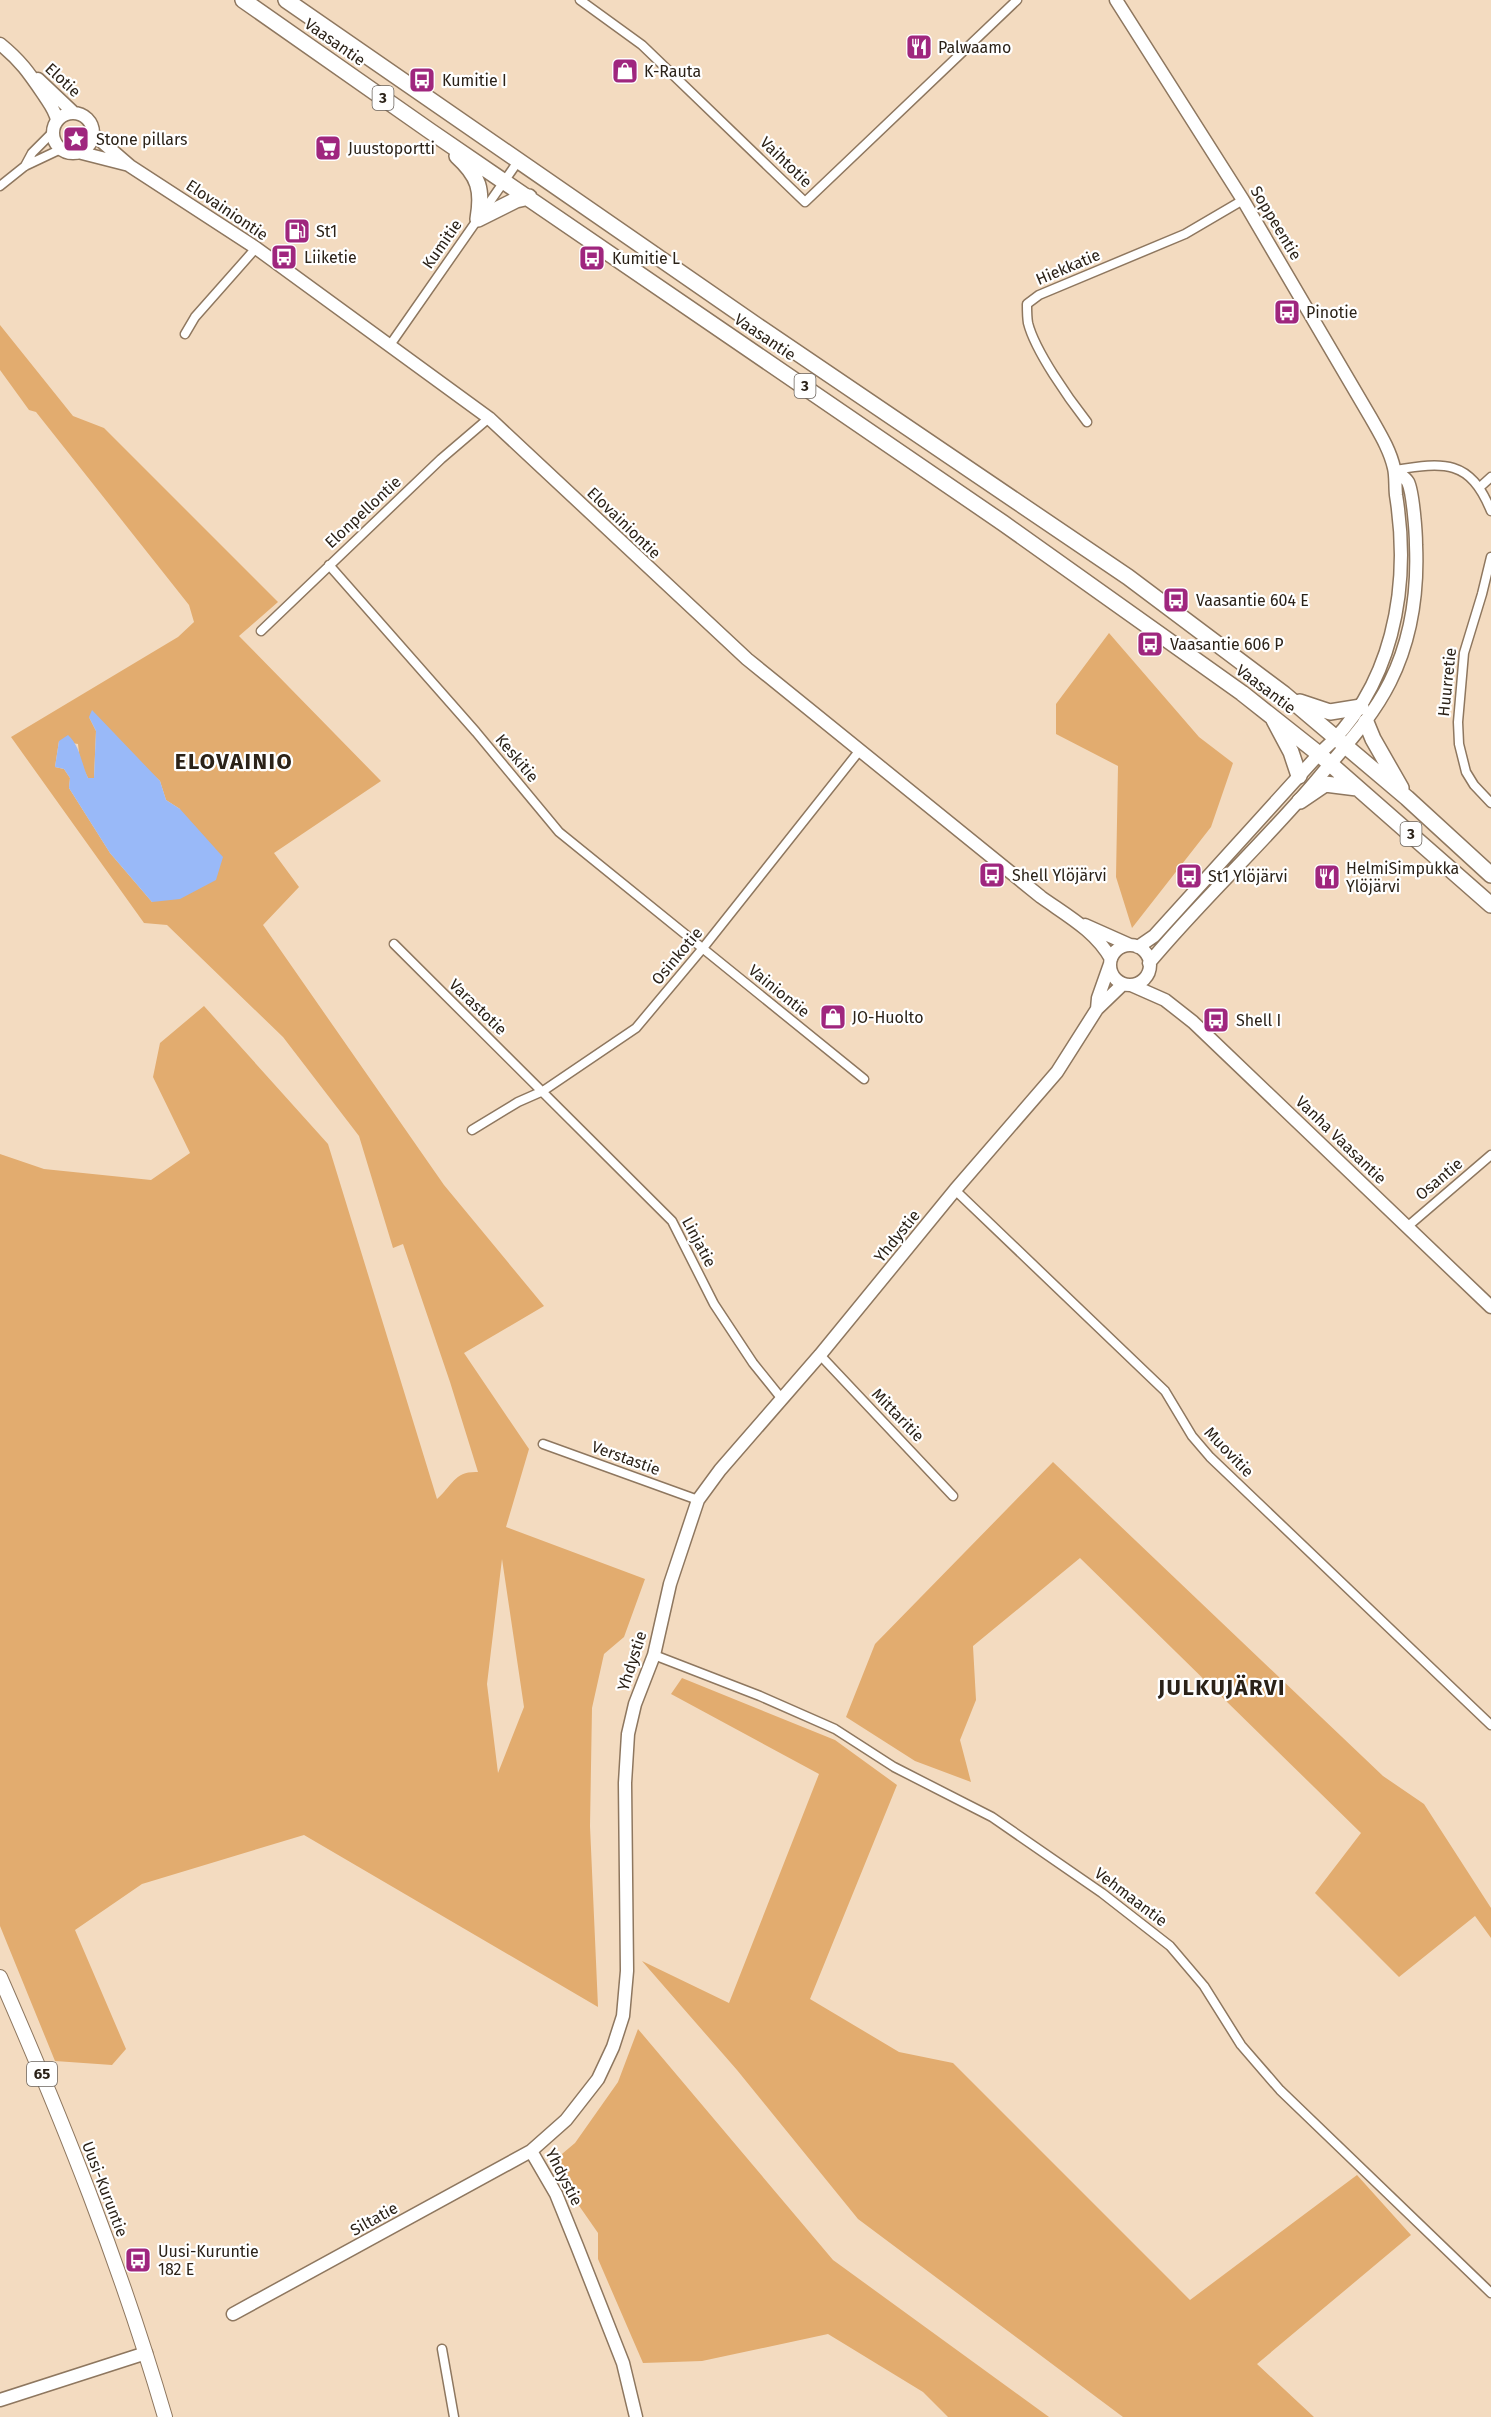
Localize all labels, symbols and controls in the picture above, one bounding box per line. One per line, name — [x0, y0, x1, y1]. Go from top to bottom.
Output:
street label: Vaasantie — [301, 14, 369, 70]
restaurant icon: Palwaamo — [904, 32, 934, 62]
place label: Palwaamo — [938, 38, 1011, 57]
shop icon: K-Rauta — [610, 56, 640, 86]
street label: Elotie — [41, 59, 85, 101]
place label: K-Rauta — [644, 62, 701, 81]
bus stop icon: Kumitie I — [407, 65, 437, 95]
place label: Kumitie I — [442, 71, 507, 90]
road number: 3 — [372, 86, 394, 110]
place icon: Stone pillars — [61, 124, 91, 154]
place label: Stone pillars — [96, 130, 187, 149]
supermarket icon: Juustoportti — [313, 133, 343, 163]
street label: Vaihtotie — [756, 133, 816, 191]
place label: Juustoportti — [348, 139, 435, 158]
street label: Elovainiontie — [182, 176, 272, 244]
street label: Soppeentie — [1247, 183, 1305, 263]
fuel station icon: St1 — [282, 216, 312, 246]
street label: Kumitie — [418, 216, 466, 272]
place label: St1 — [316, 222, 337, 241]
bus stop icon: Liiketie — [269, 242, 299, 272]
bus stop icon: Kumitie L — [577, 243, 607, 273]
street label: Hiekkatie — [1033, 245, 1103, 289]
place label: Liiketie — [304, 248, 357, 267]
place label: Kumitie L — [612, 249, 680, 268]
bus stop icon: Pinotie — [1272, 297, 1302, 327]
place label: Pinotie — [1306, 303, 1358, 322]
street label: Vaasantie — [731, 310, 799, 364]
road number: 3 — [794, 374, 816, 398]
street label: Elonpellontie — [321, 472, 405, 552]
street label: Elovainiontie — [583, 483, 665, 563]
bus stop icon: Vaasantie 604 E — [1161, 585, 1191, 615]
place label: Vaasantie 604 E — [1196, 591, 1309, 610]
bus stop icon: Vaasantie 606 P — [1135, 629, 1165, 659]
place label: Vaasantie 606 P — [1170, 635, 1284, 654]
street label: Huurretie — [1434, 647, 1460, 717]
street label: Vaasantie — [1232, 660, 1300, 718]
street label: Keskitie — [491, 730, 543, 786]
district label: ELOVAINIO — [175, 748, 293, 775]
road number: 3 — [1400, 822, 1422, 846]
place label: HelmiSimpukka Ylöjärvi — [1346, 859, 1459, 896]
bus stop icon: Shell Ylöjärvi — [977, 860, 1007, 890]
bus stop icon: St1 Ylöjärvi — [1174, 861, 1204, 891]
restaurant icon: HelmiSimpukka Ylöjärvi — [1312, 862, 1342, 892]
place label: Shell Ylöjärvi — [1012, 866, 1107, 885]
place label: St1 Ylöjärvi — [1208, 867, 1288, 886]
street label: Osinkotie — [648, 924, 706, 988]
street label: Vainiontie — [745, 961, 813, 1021]
street label: Varastotie — [445, 975, 511, 1039]
shop icon: JO-Huolto — [818, 1002, 848, 1032]
bus stop icon: Shell I — [1201, 1005, 1231, 1035]
place label: JO-Huolto — [852, 1008, 924, 1027]
place label: Shell I — [1236, 1011, 1281, 1030]
street label: Vanha Vaasantie — [1292, 1092, 1390, 1188]
street label: Osantie — [1412, 1154, 1466, 1204]
street label: Yhdystie — [870, 1206, 924, 1266]
street label: Linjatie — [678, 1214, 720, 1270]
street label: Mittaritie — [868, 1384, 928, 1446]
street label: Muovitie — [1200, 1423, 1258, 1481]
street label: Verstastie — [589, 1437, 663, 1479]
street label: Yhdystie — [613, 1629, 651, 1693]
district label: JULKUJÄRVI — [1157, 1674, 1286, 1701]
street label: Vehmaantie — [1091, 1864, 1171, 1930]
road number: 65 — [27, 2062, 57, 2086]
street label: Uusi-Kuruntie — [78, 2139, 132, 2239]
street label: Yhdystie — [542, 2145, 586, 2209]
street label: Siltatie — [347, 2198, 401, 2240]
place label: Uusi-Kuruntie 182 E — [158, 2242, 259, 2279]
bus stop icon: Uusi-Kuruntie 182 E — [123, 2245, 153, 2275]

